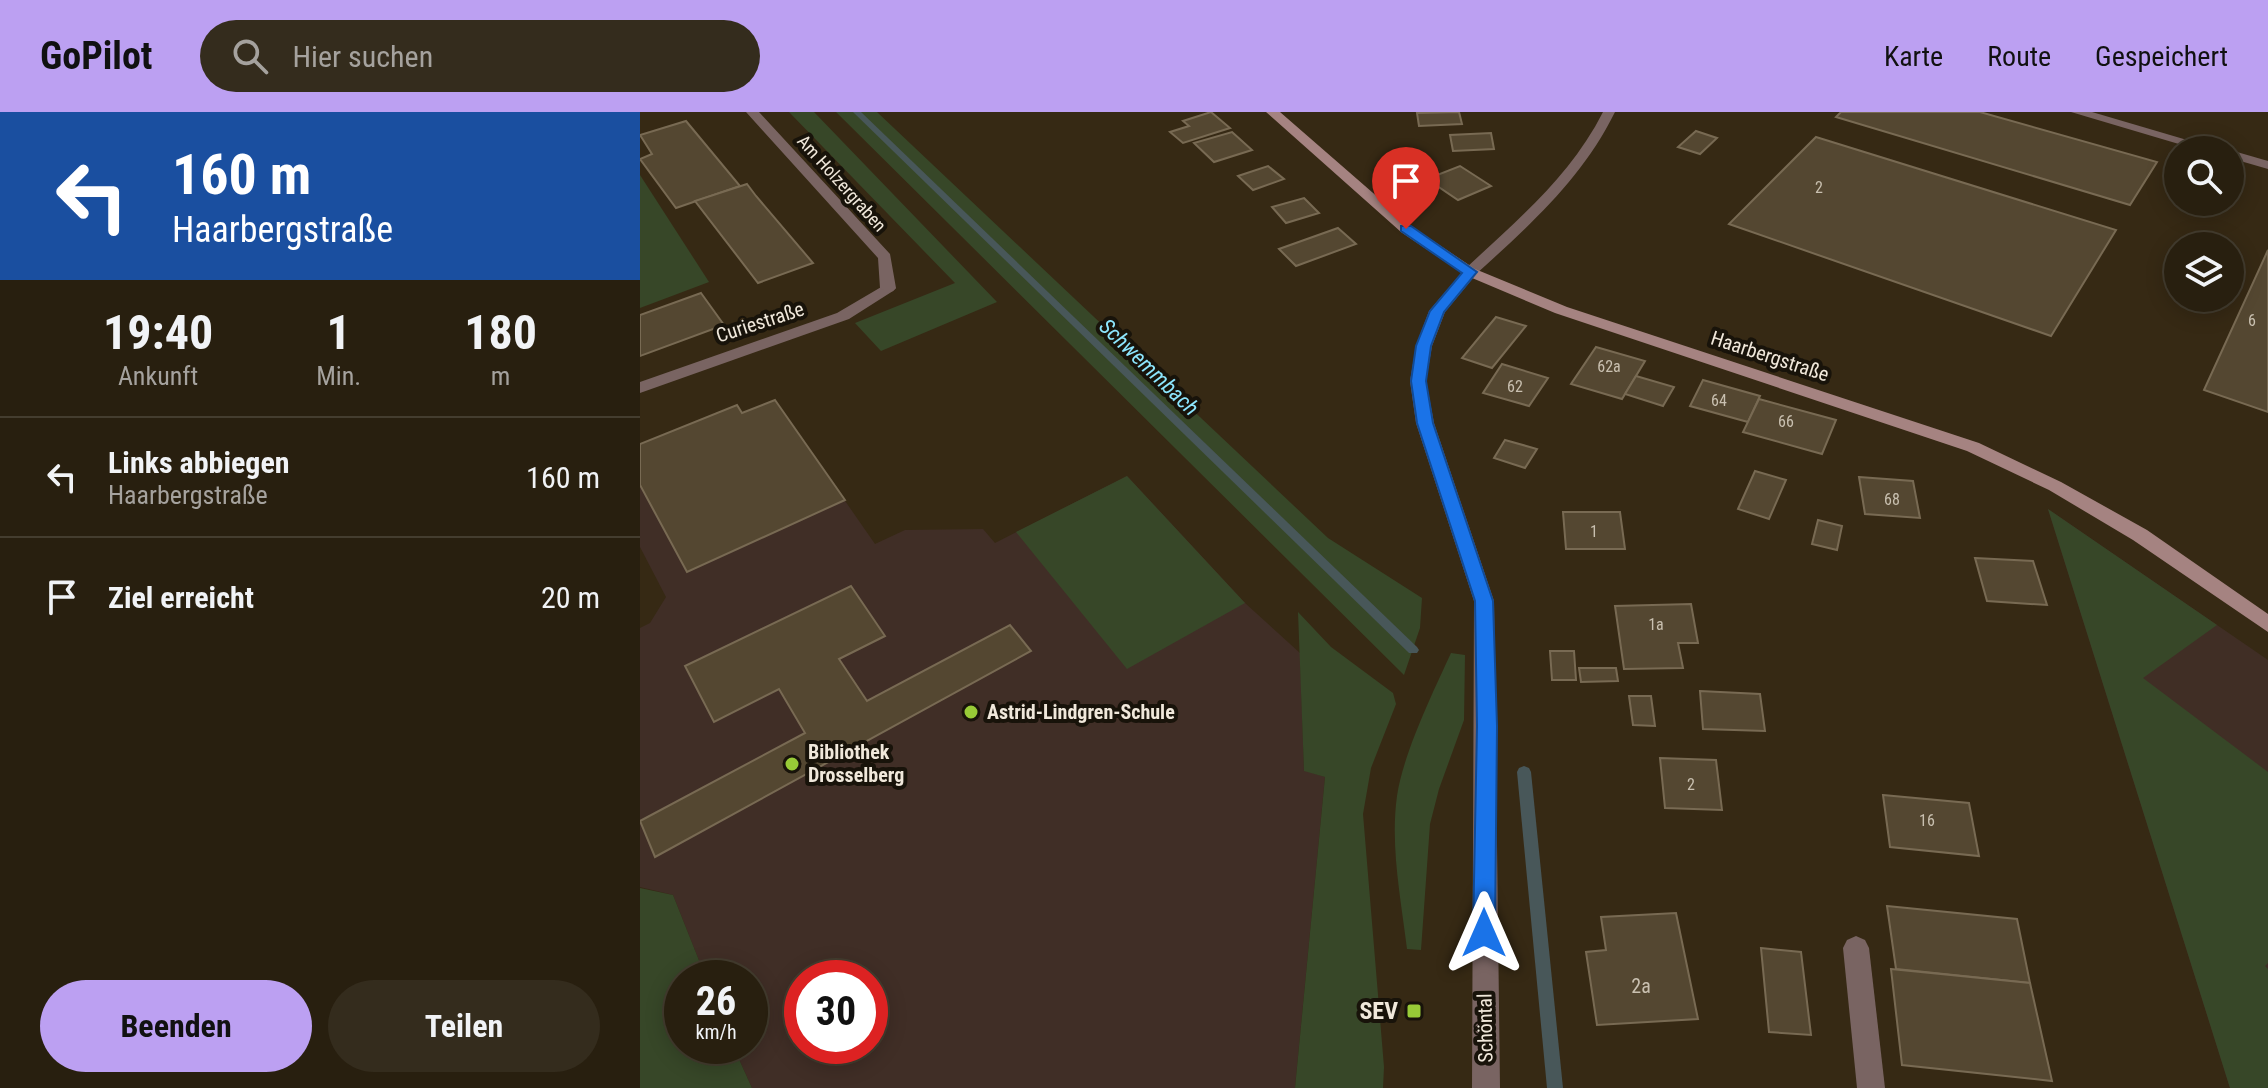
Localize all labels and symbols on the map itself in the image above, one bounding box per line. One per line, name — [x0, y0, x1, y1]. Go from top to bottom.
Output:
street label: Am Holzergraben — [793, 130, 891, 236]
pin — [1372, 147, 1440, 229]
house number: 2 — [1815, 178, 1823, 197]
street label: Curiestraße — [713, 296, 807, 348]
house number: 6 — [2248, 311, 2256, 330]
water label: Schwemmbach — [1094, 313, 1204, 421]
street label: Haarbergstraße — [1708, 326, 1832, 386]
house number: 62a — [1597, 357, 1621, 376]
house number: 62 — [1507, 377, 1523, 396]
house number: 64 — [1711, 391, 1727, 410]
house number: 66 — [1778, 412, 1794, 431]
house number: 68 — [1884, 490, 1900, 509]
house number: 1 — [1590, 522, 1598, 541]
house number: 1a — [1648, 615, 1664, 634]
place label: Astrid-Lindgren-Schule — [987, 700, 1175, 724]
marker: Astrid-Lindgren-Schule — [962, 703, 980, 721]
place label: Bibliothek Drosselberg — [808, 740, 904, 787]
marker: Bibliothek Drosselberg — [783, 755, 801, 773]
house number: 2 — [1687, 775, 1695, 794]
house number: 16 — [1919, 811, 1935, 830]
position arrow — [1442, 891, 1526, 975]
speed limit sign: 30 — [784, 960, 888, 1064]
house number: 2a — [1631, 974, 1651, 998]
street label: Schöntal — [1472, 993, 1498, 1063]
place label: SEV — [1359, 997, 1398, 1025]
marker: SEV — [1405, 1002, 1423, 1020]

